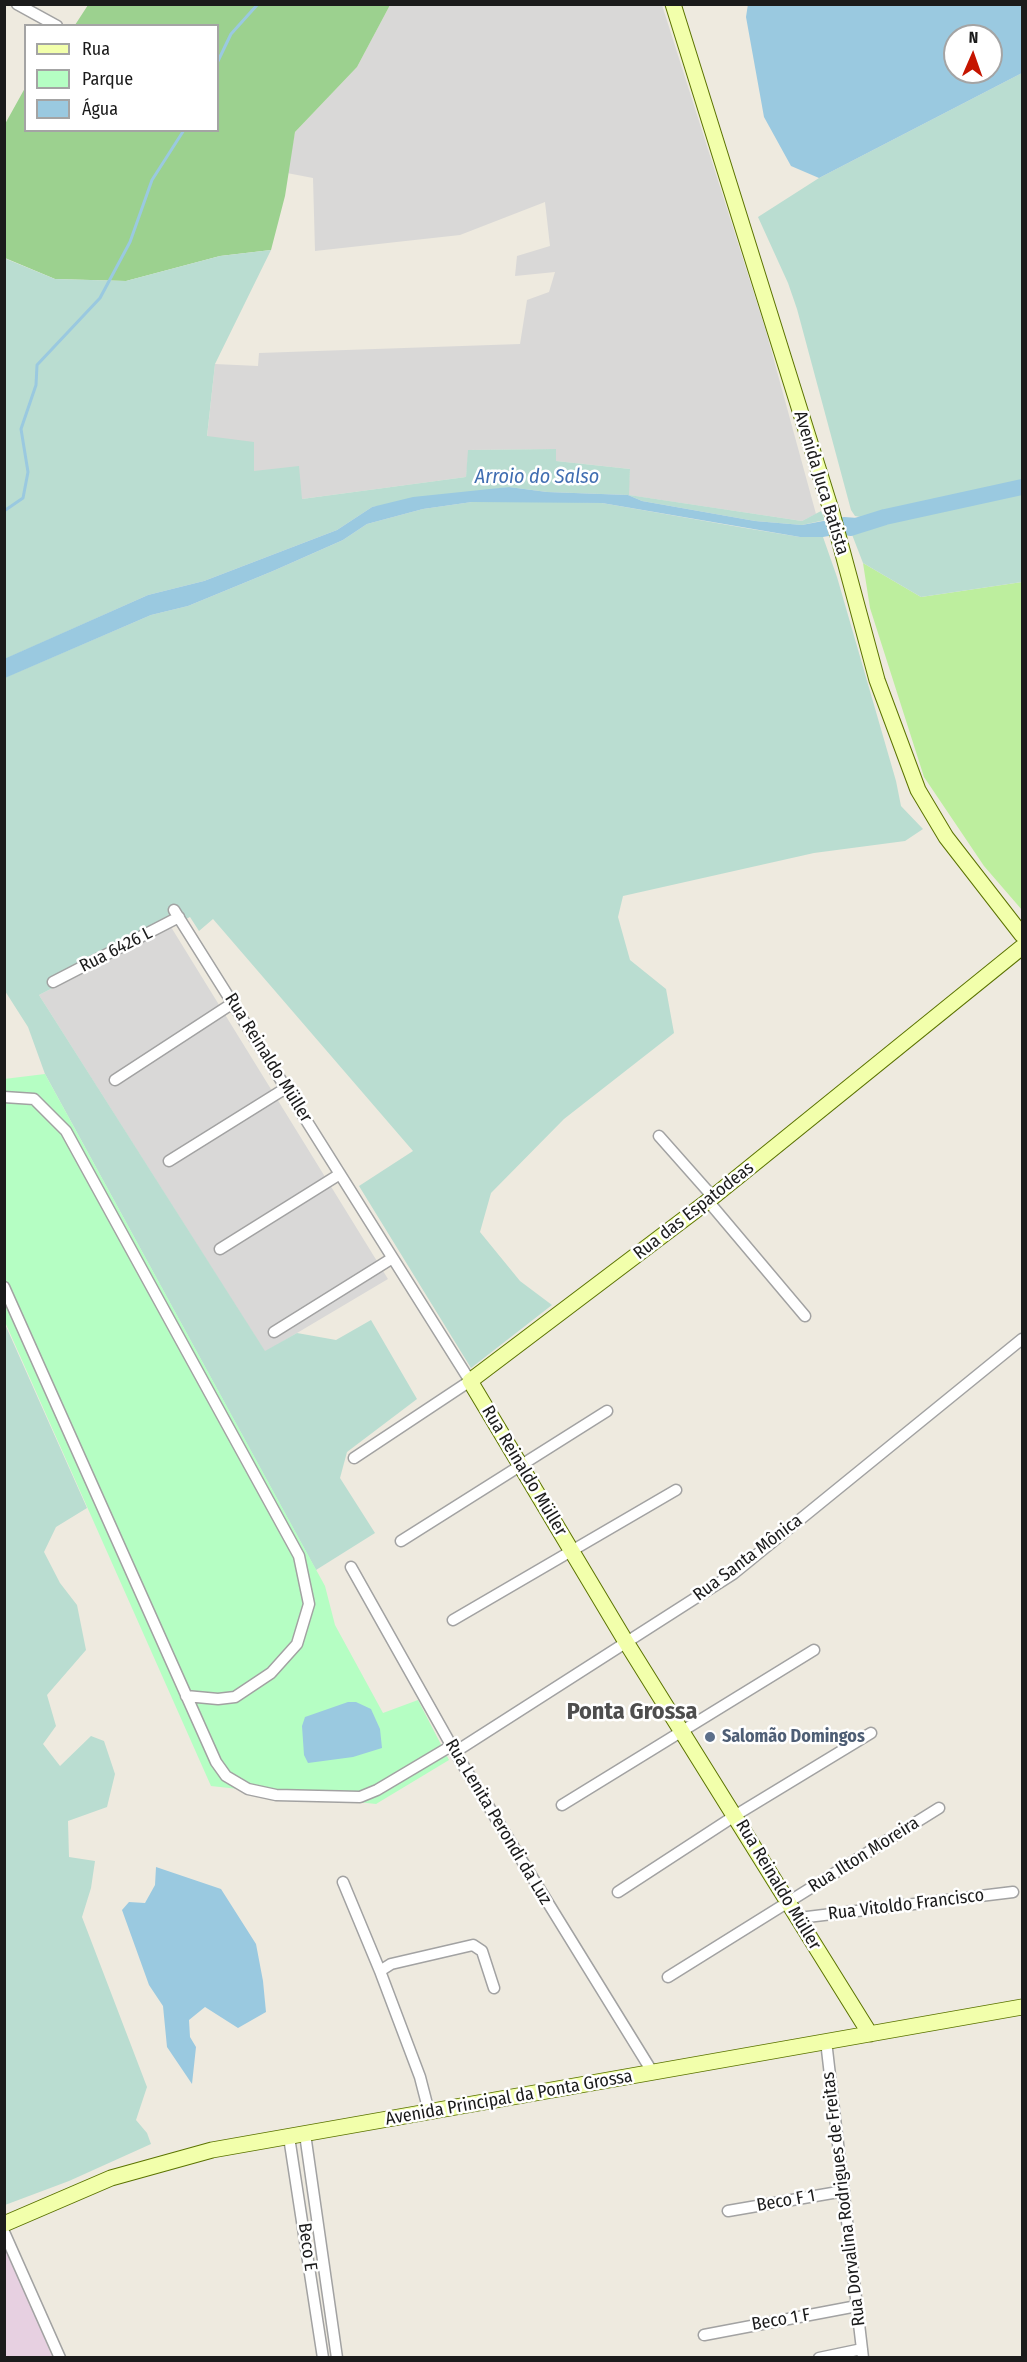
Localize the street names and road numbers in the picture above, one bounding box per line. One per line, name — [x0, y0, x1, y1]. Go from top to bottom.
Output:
street label: Avenida Juca Batista — [789, 408, 853, 558]
street label: Rua 6426 L — [76, 923, 156, 977]
street label: Rua Reinaldo Müller — [220, 989, 316, 1127]
street label: Rua das Espatodeas — [630, 1157, 758, 1265]
street label: Rua Reinaldo Müller — [477, 1402, 571, 1540]
street label: Rua Santa Mônica — [689, 1510, 807, 1606]
street label: Rua Lenita Perondi da Luz — [440, 1735, 556, 1909]
street label: Rua Ilton Moreira — [805, 1812, 923, 1898]
street label: Rua Reinaldo Müller — [731, 1816, 825, 1954]
street label: Rua Vitoldo Francisco — [827, 1885, 985, 1925]
street label: Avenida Principal da Ponta Grossa — [384, 2066, 634, 2130]
street label: Rua Dorvalina Rodrigues de Freitas — [818, 2071, 870, 2327]
street label: Beco F 1 — [755, 2185, 817, 2217]
street label: Beco E — [293, 2222, 321, 2272]
street label: Beco 1 F — [750, 2304, 812, 2336]

